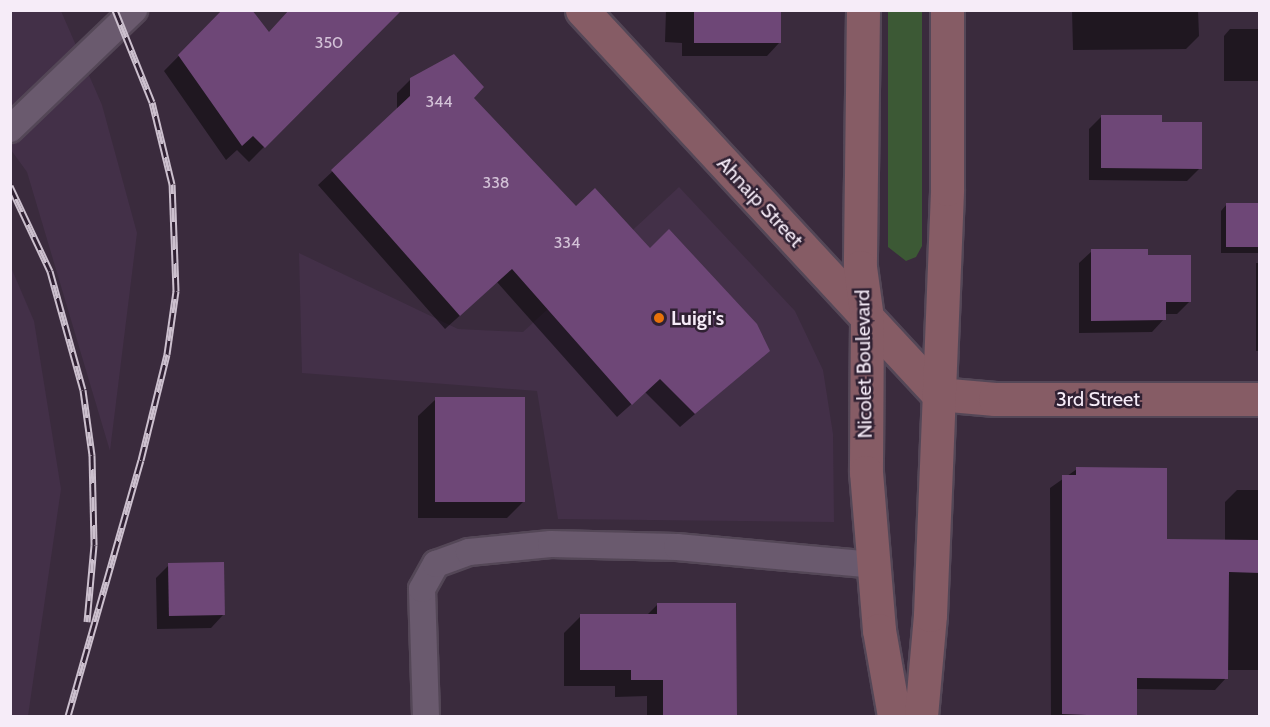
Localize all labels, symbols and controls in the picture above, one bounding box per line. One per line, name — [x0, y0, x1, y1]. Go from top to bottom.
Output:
house number: 350 — [315, 33, 343, 53]
house number: 344 — [425, 92, 453, 112]
street label: Ahnaip Street — [712, 152, 808, 252]
house number: 338 — [482, 173, 510, 193]
house number: 334 — [554, 233, 580, 253]
street label: Nicolet Boulevard — [851, 289, 877, 439]
place label: Luigi's — [671, 306, 724, 330]
marker: Luigi's — [652, 311, 666, 325]
street label: 3rd Street — [1056, 387, 1140, 411]

